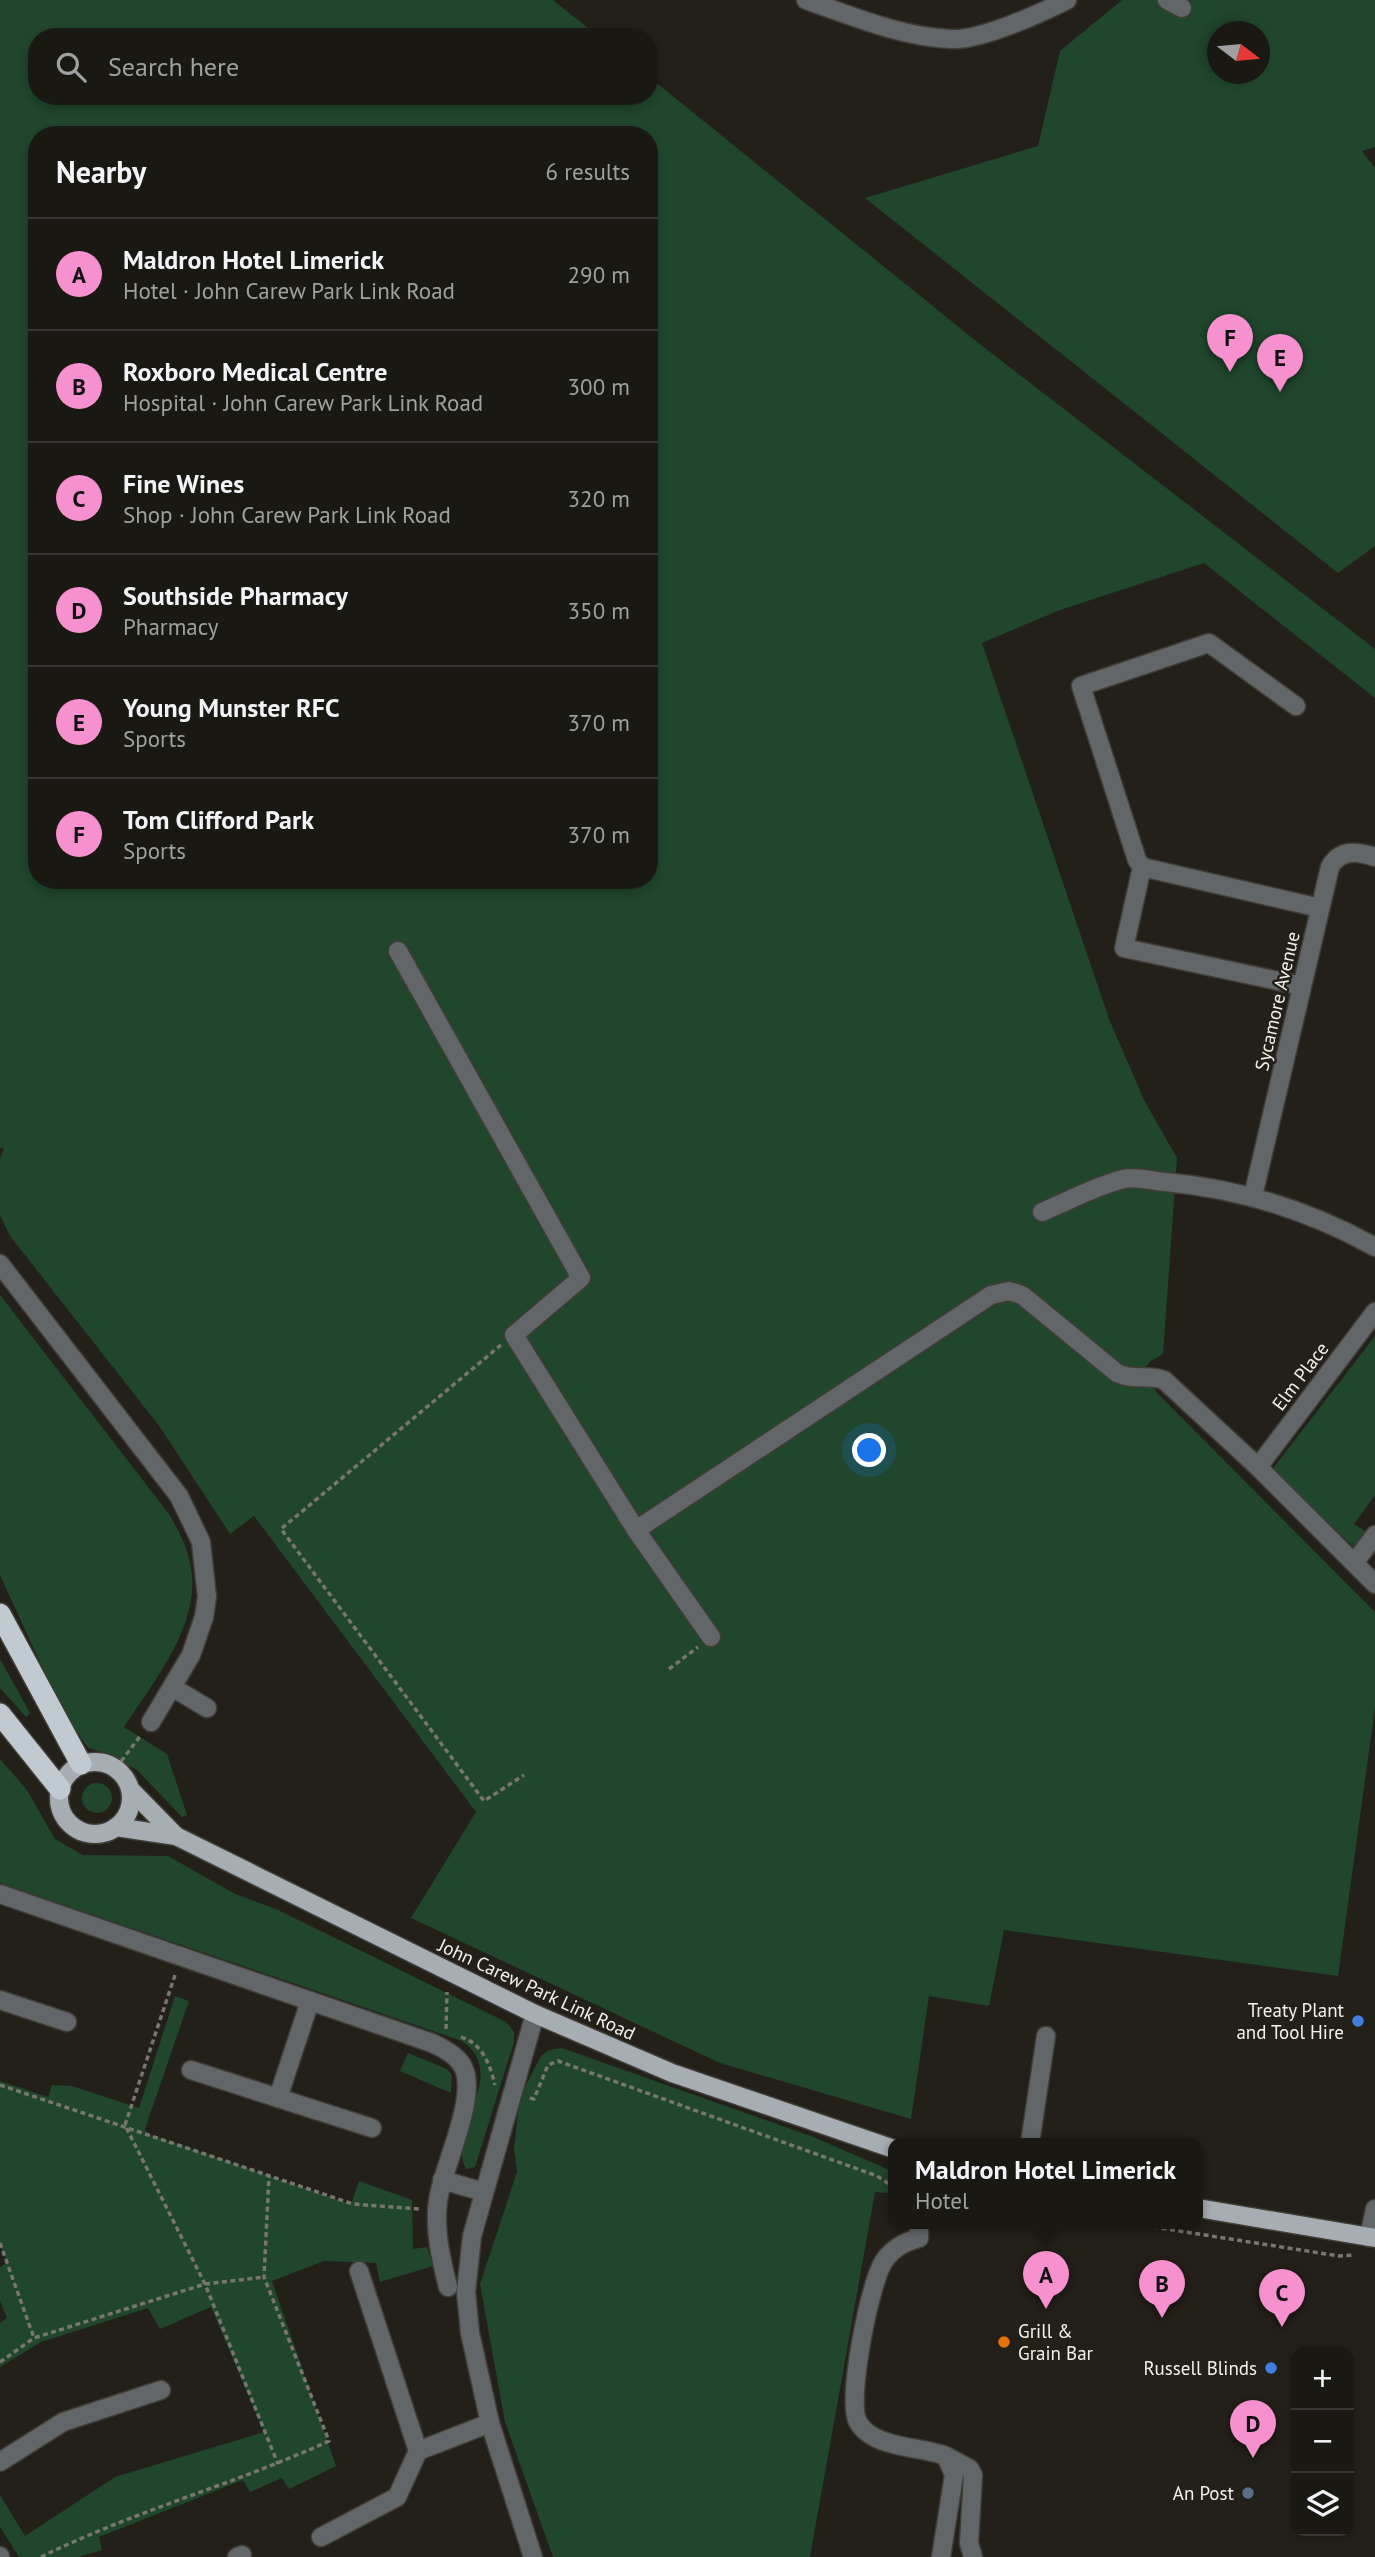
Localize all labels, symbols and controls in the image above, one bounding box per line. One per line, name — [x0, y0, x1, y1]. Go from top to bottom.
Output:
north arrow — [1207, 21, 1270, 84]
search box — [28, 28, 658, 105]
icon: search — [52, 48, 90, 86]
text: Search here — [108, 50, 239, 83]
text: Nearby — [56, 152, 146, 191]
text: 6 results — [546, 157, 630, 186]
text: Maldron Hotel Limerick — [123, 243, 384, 276]
text: A — [72, 260, 86, 289]
text: 290 m — [568, 260, 630, 289]
text: Hotel · John Carew Park Link Road — [123, 276, 455, 305]
pin: F — [1207, 314, 1253, 372]
pin: E — [1257, 334, 1303, 392]
text: Roxboro Medical Centre — [123, 355, 387, 388]
text: B — [72, 372, 86, 401]
text: 300 m — [568, 372, 630, 401]
text: Hospital · John Carew Park Link Road — [123, 388, 483, 417]
text: Fine Wines — [123, 467, 244, 500]
text: C — [73, 484, 85, 513]
text: 320 m — [568, 484, 630, 513]
text: Shop · John Carew Park Link Road — [123, 500, 451, 529]
text: Southside Pharmacy — [123, 579, 348, 612]
text: D — [72, 596, 86, 625]
text: 350 m — [568, 596, 630, 625]
text: Pharmacy — [123, 612, 219, 641]
text: Young Munster RFC — [123, 691, 339, 724]
text: E — [73, 708, 85, 737]
text: 370 m — [568, 708, 630, 737]
text: Sports — [123, 724, 186, 753]
text: Tom Clifford Park — [123, 803, 314, 836]
text: F — [73, 820, 85, 849]
text: 370 m — [568, 820, 630, 849]
text: Sports — [123, 836, 186, 865]
street label: Sycamore Avenue — [1249, 929, 1305, 1073]
street label: Elm Place — [1266, 1337, 1334, 1415]
your location — [852, 1433, 886, 1467]
street label: John Carew Park Link Road — [434, 1932, 639, 2045]
place label: Treaty Plant and Tool Hire — [1236, 1998, 1345, 2044]
marker: Treaty Plant and Tool Hire — [1350, 2013, 1366, 2029]
popup — [888, 2138, 1203, 2229]
text: Maldron Hotel Limerick — [915, 2153, 1176, 2186]
text: Hotel — [915, 2186, 969, 2215]
pin: A — [1023, 2251, 1069, 2309]
pin: B — [1139, 2260, 1185, 2318]
pin: C — [1259, 2269, 1305, 2327]
place label: Grill & Grain Bar — [1018, 2319, 1094, 2365]
marker: Grill & Grain Bar — [996, 2334, 1012, 2350]
map controls — [1291, 2347, 1354, 2536]
button: + — [1291, 2347, 1354, 2410]
place label: Russell Blinds — [1143, 2356, 1257, 2380]
marker: Russell Blinds — [1263, 2360, 1279, 2376]
pin: D — [1230, 2400, 1276, 2458]
button: − — [1291, 2410, 1354, 2473]
button: layers — [1291, 2473, 1354, 2536]
place label: An Post — [1173, 2481, 1235, 2505]
marker: An Post — [1240, 2485, 1256, 2501]

